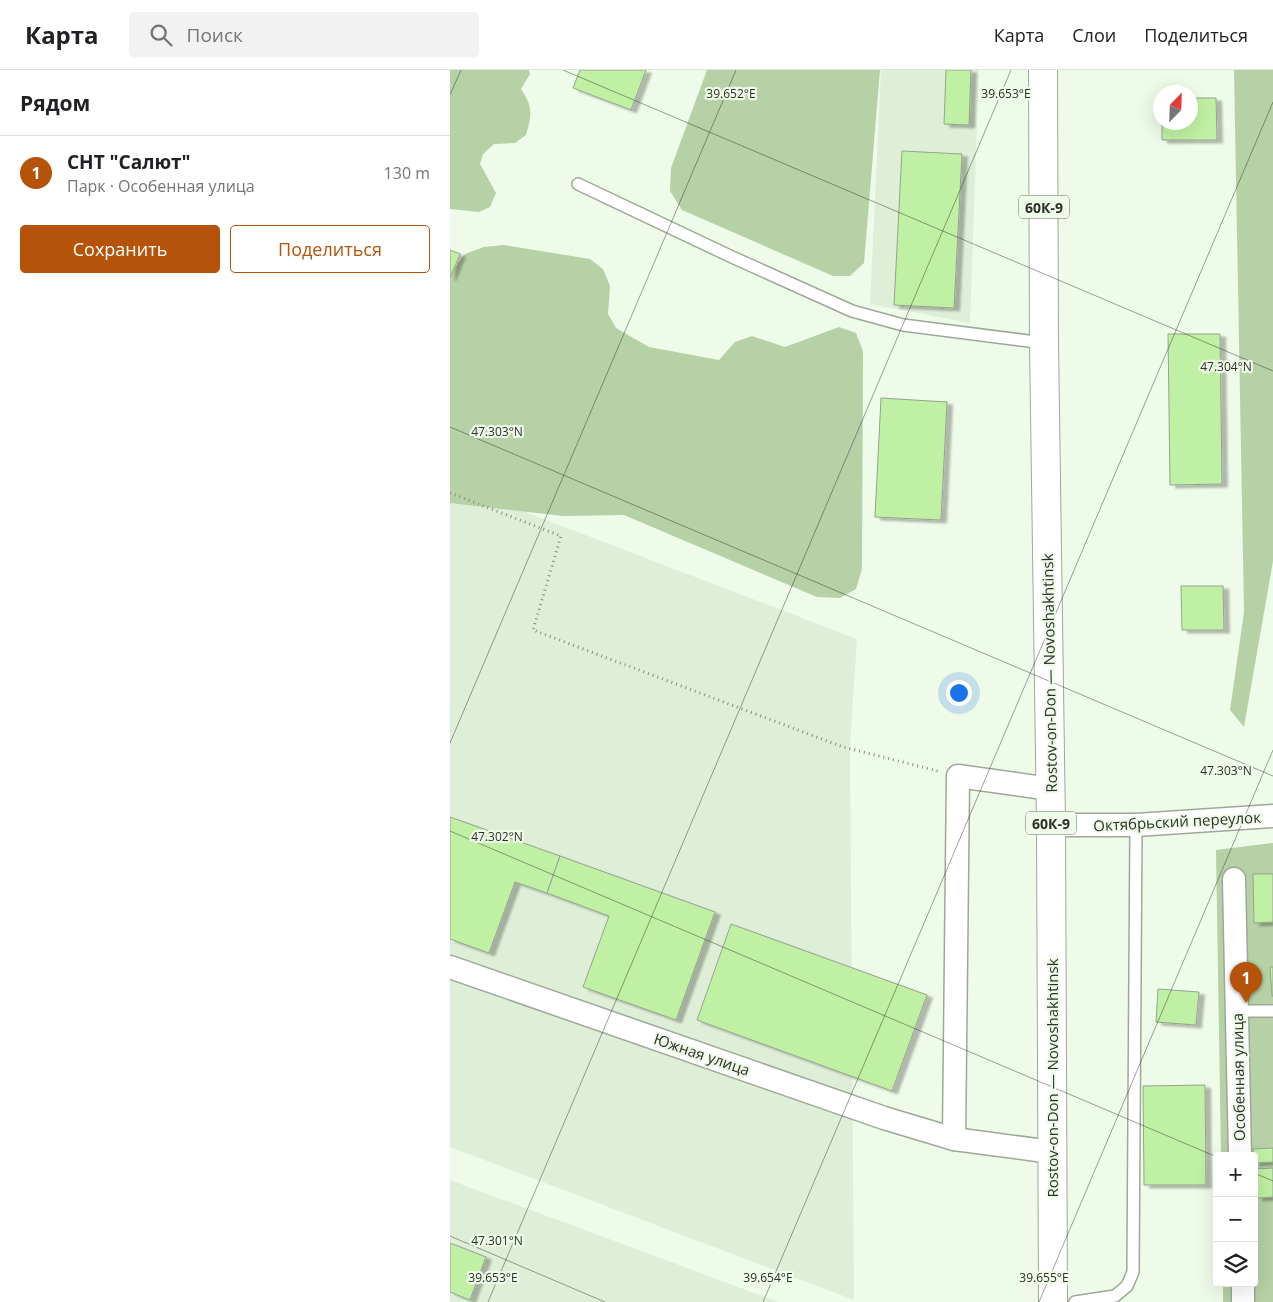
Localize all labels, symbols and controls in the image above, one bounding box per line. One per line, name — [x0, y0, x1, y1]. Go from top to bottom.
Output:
search box — [129, 12, 479, 57]
text: Карта — [25, 18, 99, 51]
icon: search — [147, 21, 175, 49]
text: Поиск — [187, 22, 243, 48]
text: Карта — [994, 23, 1044, 47]
text: Слои — [1072, 23, 1116, 47]
text: Поделиться — [1144, 23, 1248, 47]
text: 39.652°E — [706, 85, 756, 102]
text: 39.653°E — [981, 85, 1031, 102]
north arrow — [1153, 85, 1198, 130]
text: Рядом — [20, 89, 90, 117]
text: СНТ "Салют" — [67, 149, 191, 175]
text: 1 — [31, 162, 41, 184]
text: 130 m — [384, 162, 430, 184]
text: Парк · Особенная улица — [67, 175, 255, 197]
road number: 60К-9 — [1019, 195, 1069, 218]
button: Сохранить — [20, 225, 220, 273]
button: Поделиться — [230, 225, 430, 273]
text: 47.304°N — [1200, 358, 1252, 375]
text: 47.303°N — [471, 423, 523, 440]
street label: Rostov-on-Don — Novoshakhtinsk — [1037, 553, 1061, 793]
your location — [946, 680, 972, 706]
text: 47.303°N — [1200, 762, 1252, 779]
street label: Октябрьский переулок — [1093, 807, 1262, 835]
road number: 60К-9 — [1026, 811, 1076, 834]
text: 47.302°N — [471, 828, 523, 845]
street label: Rostov-on-Don — Novoshakhtinsk — [1042, 958, 1062, 1198]
pin: 1 — [1230, 962, 1262, 1003]
street label: Особенная улица — [1227, 1013, 1249, 1141]
street label: Южная улица — [651, 1028, 753, 1080]
map controls — [1213, 1152, 1258, 1287]
button: + — [1213, 1152, 1258, 1197]
button: − — [1213, 1197, 1258, 1242]
text: 47.301°N — [471, 1232, 523, 1249]
button: layers — [1213, 1242, 1258, 1287]
text: 39.653°E — [468, 1269, 518, 1286]
text: 39.654°E — [743, 1269, 793, 1286]
text: 39.655°E — [1019, 1269, 1069, 1286]

